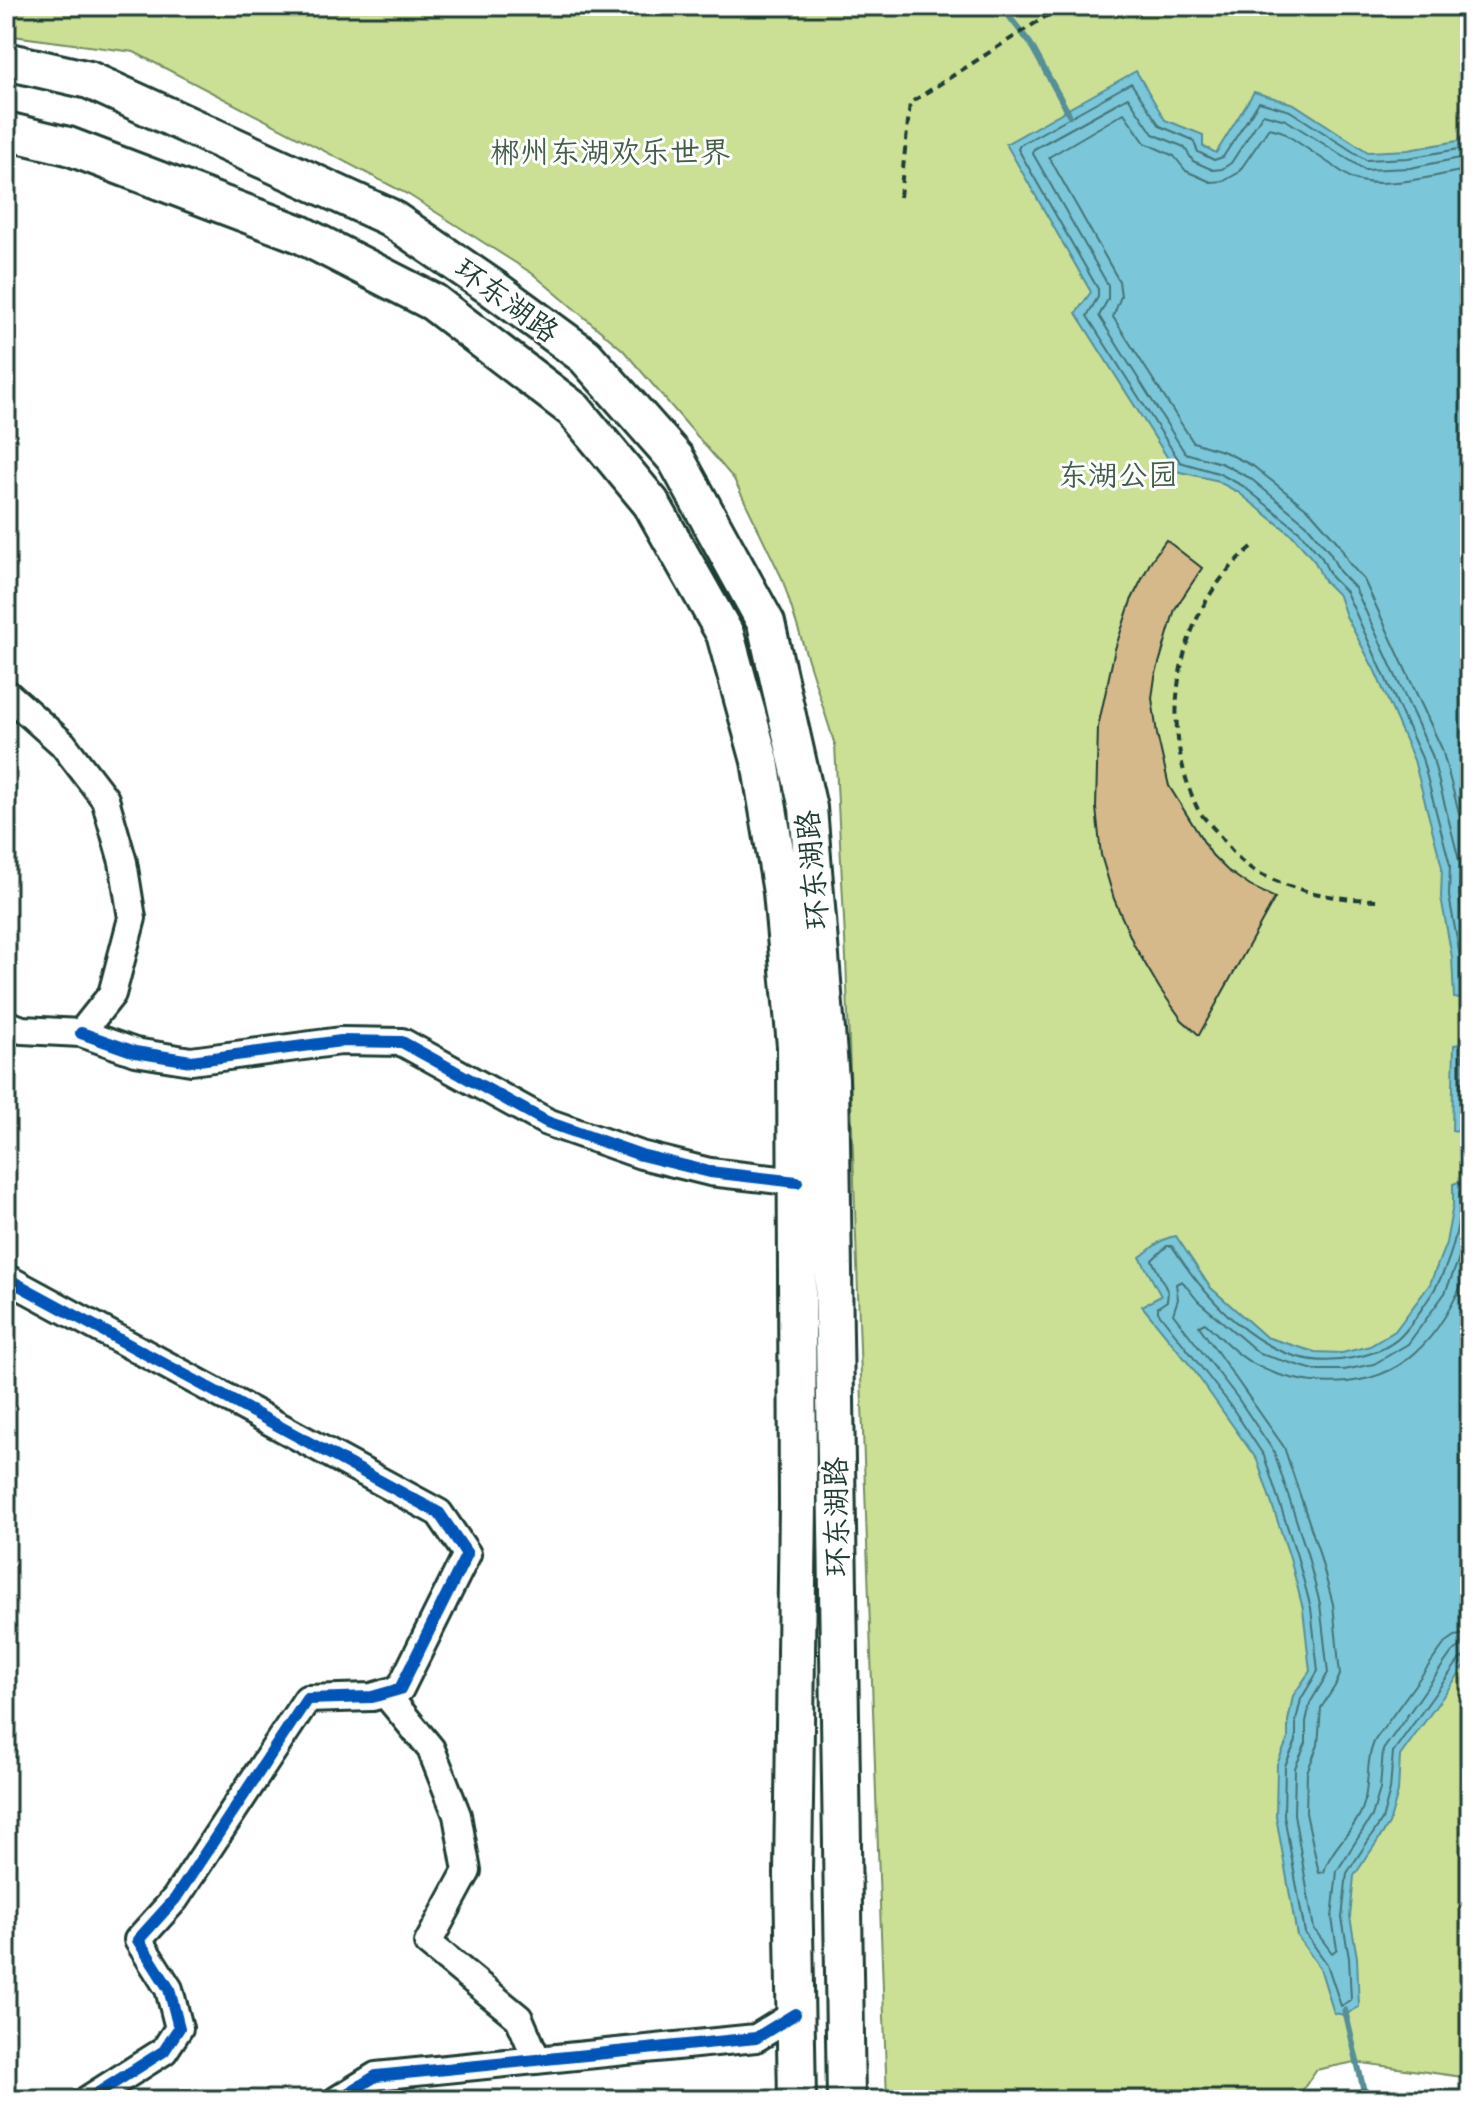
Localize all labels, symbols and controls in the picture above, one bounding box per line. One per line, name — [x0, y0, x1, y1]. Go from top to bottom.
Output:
park label: 郴州东湖欢乐世界 — [490, 131, 730, 172]
street label: 环东湖路 — [446, 248, 568, 352]
park label: 东湖公园 — [1058, 454, 1178, 495]
street label: 环东湖路 — [786, 808, 838, 932]
street label: 环东湖路 — [814, 1457, 858, 1577]

